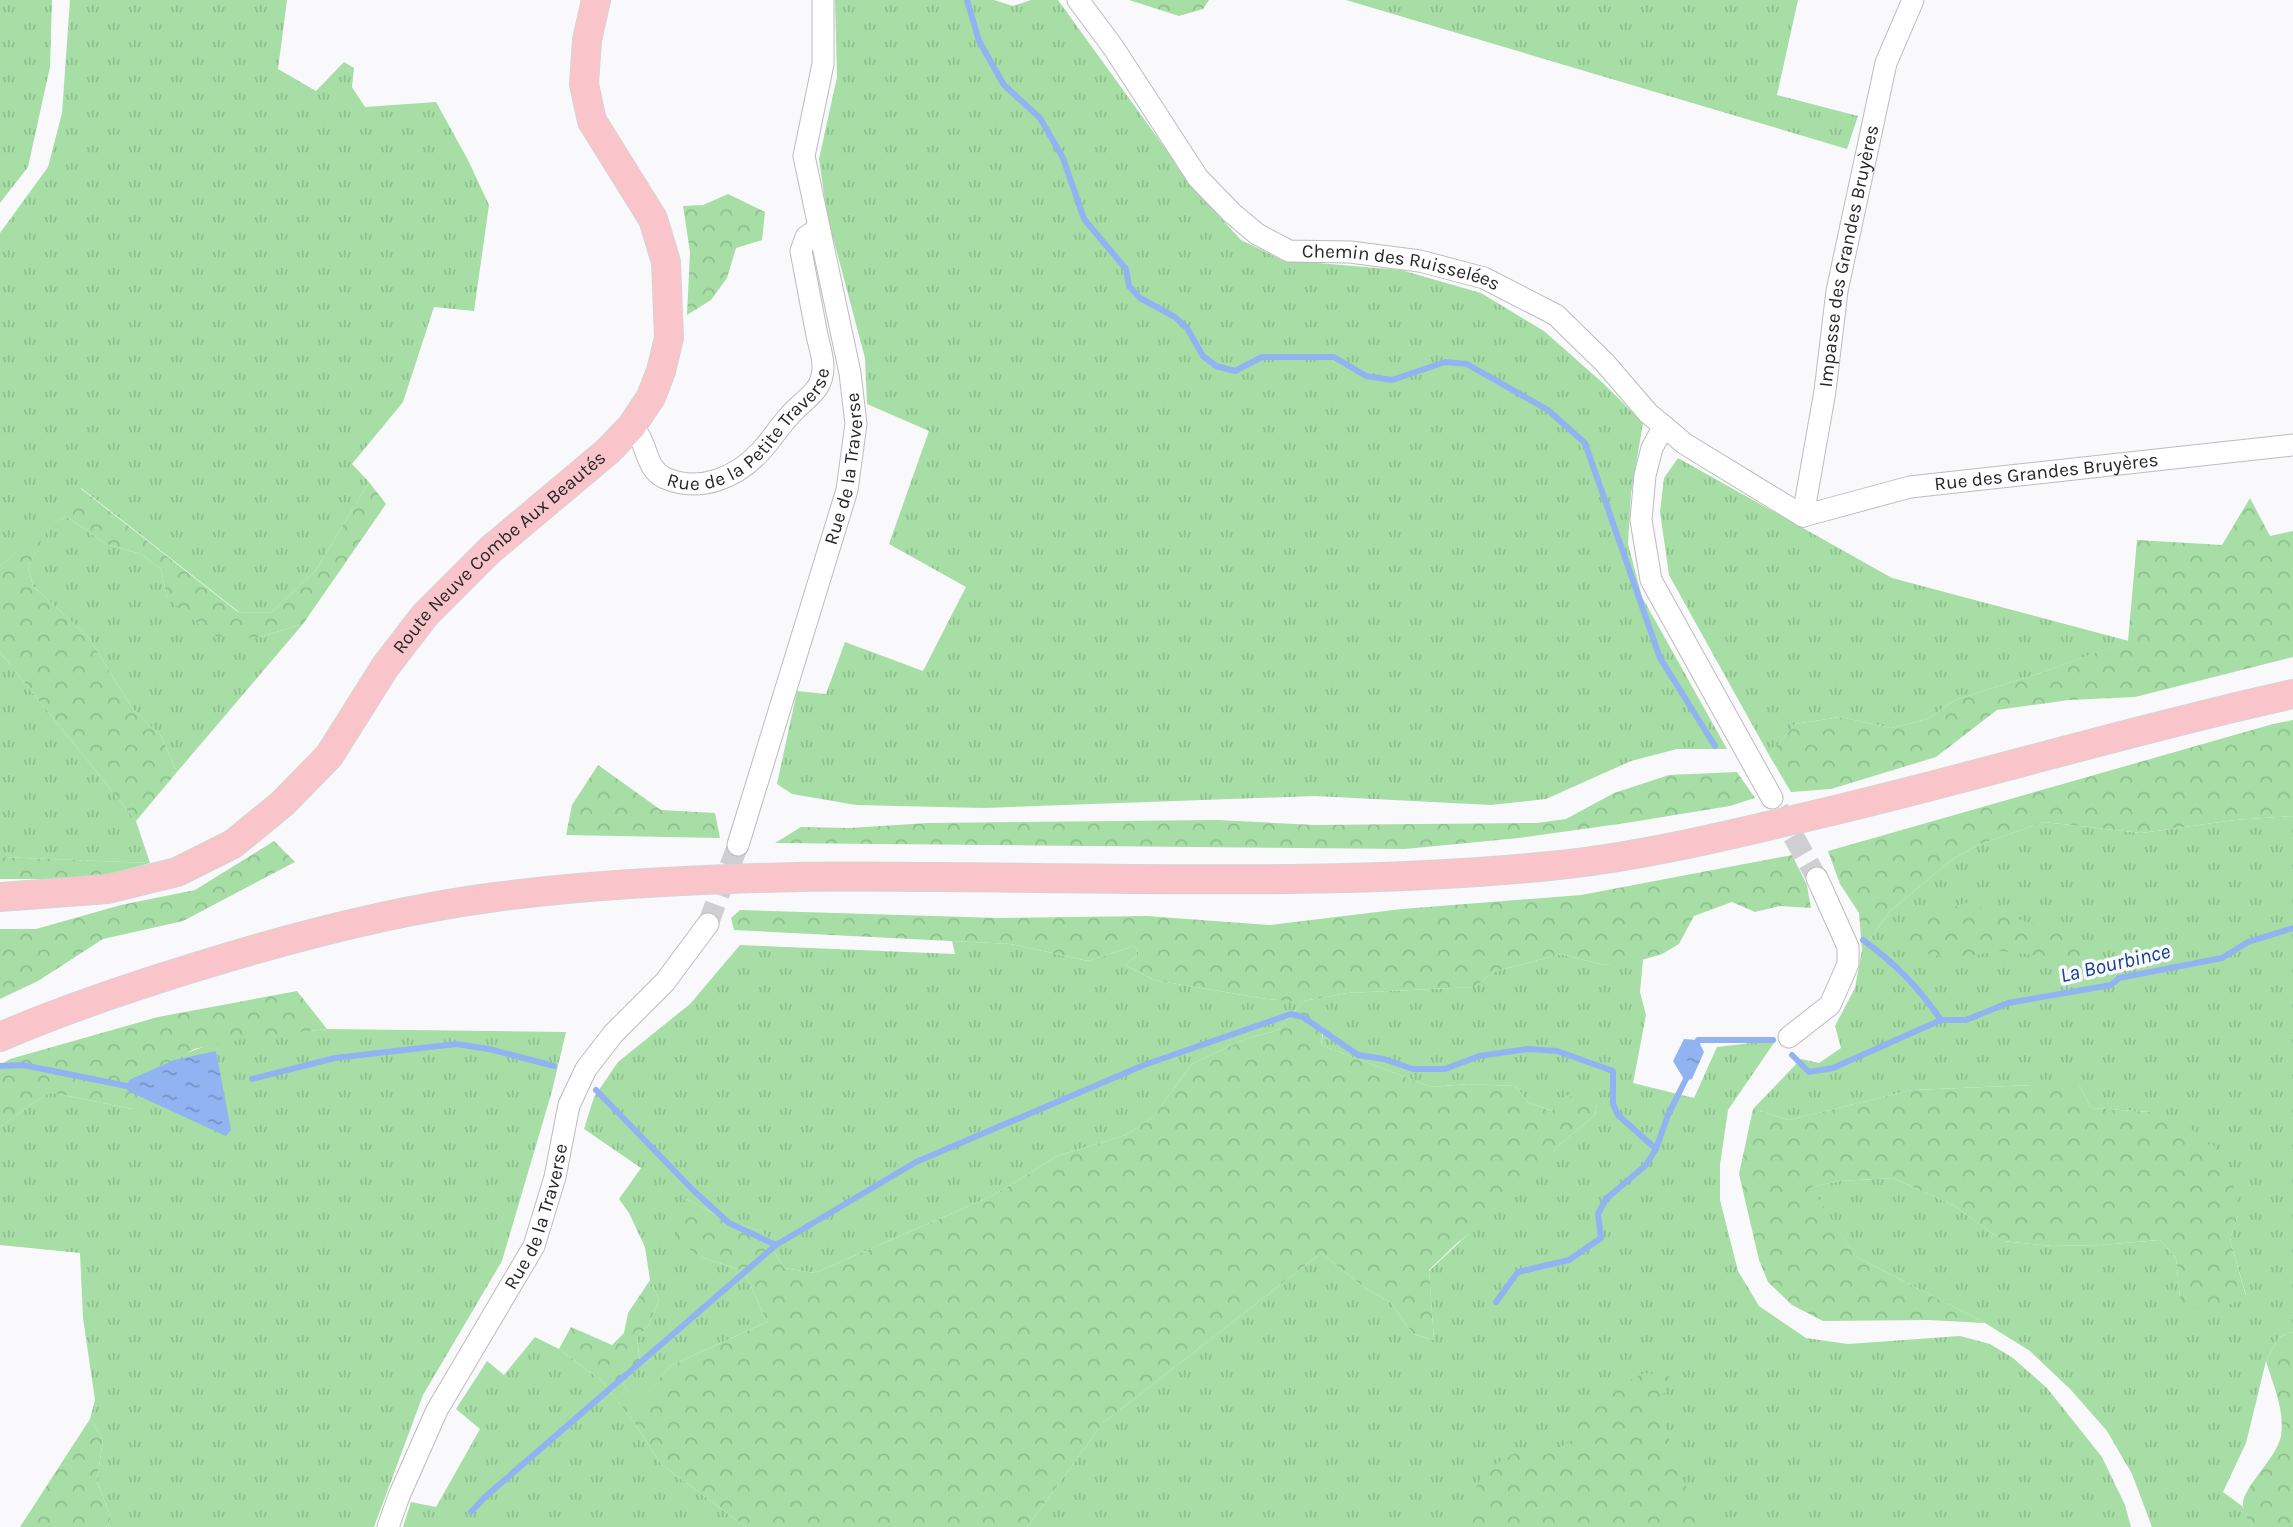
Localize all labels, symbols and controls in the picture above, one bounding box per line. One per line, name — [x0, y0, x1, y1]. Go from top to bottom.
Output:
street label: Impasse des Grandes Bruyères — [1815, 123, 1883, 389]
street label: Chemin des Ruisselées — [1302, 240, 1504, 295]
street label: Rue de la Petite Traverse — [664, 367, 834, 495]
street label: Rue de la Traverse — [820, 392, 868, 547]
street label: Route Neuve Combe Aux Beautés — [388, 447, 610, 658]
street label: Rue des Grandes Bruyères — [1933, 449, 2159, 495]
water label: La Bourbince — [2058, 939, 2173, 987]
street label: Rue de la Traverse — [500, 1142, 572, 1294]

